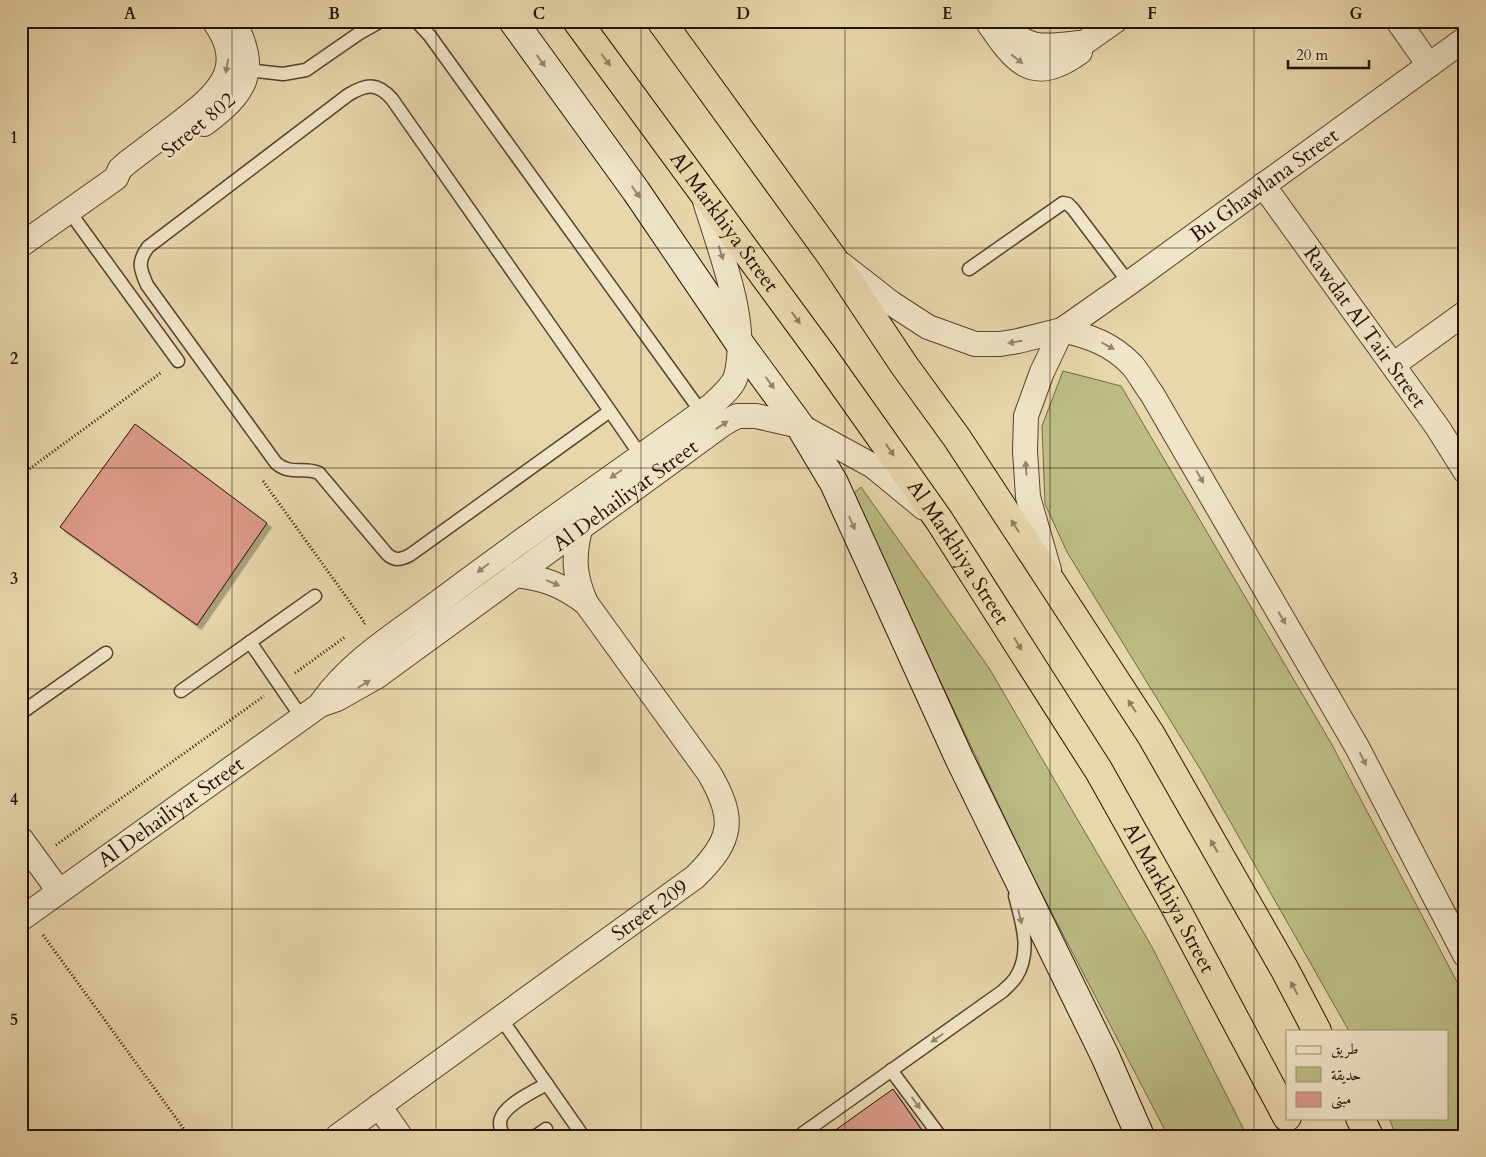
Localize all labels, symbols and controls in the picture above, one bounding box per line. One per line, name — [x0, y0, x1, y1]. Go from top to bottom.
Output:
text: A — [124, 3, 136, 25]
text: B — [328, 3, 340, 25]
text: C — [533, 3, 545, 25]
text: D — [736, 3, 750, 25]
text: E — [942, 3, 952, 25]
text: F — [1147, 3, 1157, 25]
text: G — [1349, 3, 1363, 25]
scale bar — [1288, 38, 1370, 70]
text: 20 m — [1296, 45, 1328, 65]
one-way arrow — [601, 53, 611, 67]
one-way arrow — [536, 54, 546, 68]
one-way arrow — [1010, 54, 1024, 64]
one-way arrow — [223, 59, 231, 75]
street label: Street 802 — [155, 86, 242, 165]
street label: Bu Ghawlana Street — [1184, 121, 1345, 249]
text: 1 — [10, 127, 18, 149]
street label: Al Markhiya Street — [663, 146, 785, 298]
one-way arrow — [631, 186, 641, 199]
street label: Rawdat Al Tair Street — [1297, 240, 1433, 414]
one-way arrow — [717, 245, 725, 260]
one-way arrow — [790, 311, 801, 324]
one-way arrow — [1006, 338, 1022, 346]
one-way arrow — [1100, 342, 1115, 350]
text: 2 — [10, 348, 18, 370]
one-way arrow — [764, 376, 775, 389]
one-way arrow — [716, 420, 729, 430]
street label: Al Dehailiyat Street — [547, 433, 704, 558]
one-way arrow — [885, 444, 895, 457]
one-way arrow — [1022, 459, 1030, 475]
one-way arrow — [609, 469, 623, 479]
one-way arrow — [1196, 470, 1204, 485]
street label: Al Markhiya Street — [900, 474, 1016, 631]
one-way arrow — [848, 516, 856, 530]
one-way arrow — [1010, 519, 1019, 533]
one-way arrow — [476, 563, 490, 573]
text: 3 — [10, 568, 18, 590]
one-way arrow — [546, 579, 561, 587]
one-way arrow — [1277, 611, 1286, 625]
one-way arrow — [1013, 638, 1023, 651]
one-way arrow — [357, 680, 370, 689]
one-way arrow — [1127, 699, 1136, 713]
street label: Al Dehailiyat Street — [92, 750, 250, 875]
one-way arrow — [1359, 752, 1367, 766]
text: 4 — [10, 789, 18, 811]
street label: Al Markhiya Street — [1116, 817, 1222, 979]
one-way arrow — [1210, 839, 1219, 853]
street label: Street 209 — [606, 872, 694, 948]
one-way arrow — [1016, 909, 1024, 924]
one-way arrow — [1290, 980, 1298, 995]
text: 5 — [10, 1009, 18, 1031]
legend — [1286, 1030, 1448, 1120]
one-way arrow — [930, 1033, 944, 1043]
text: طريق — [1331, 1039, 1358, 1059]
text: حديقة — [1331, 1065, 1361, 1085]
text: مبنى — [1331, 1089, 1351, 1110]
one-way arrow — [911, 1096, 921, 1110]

